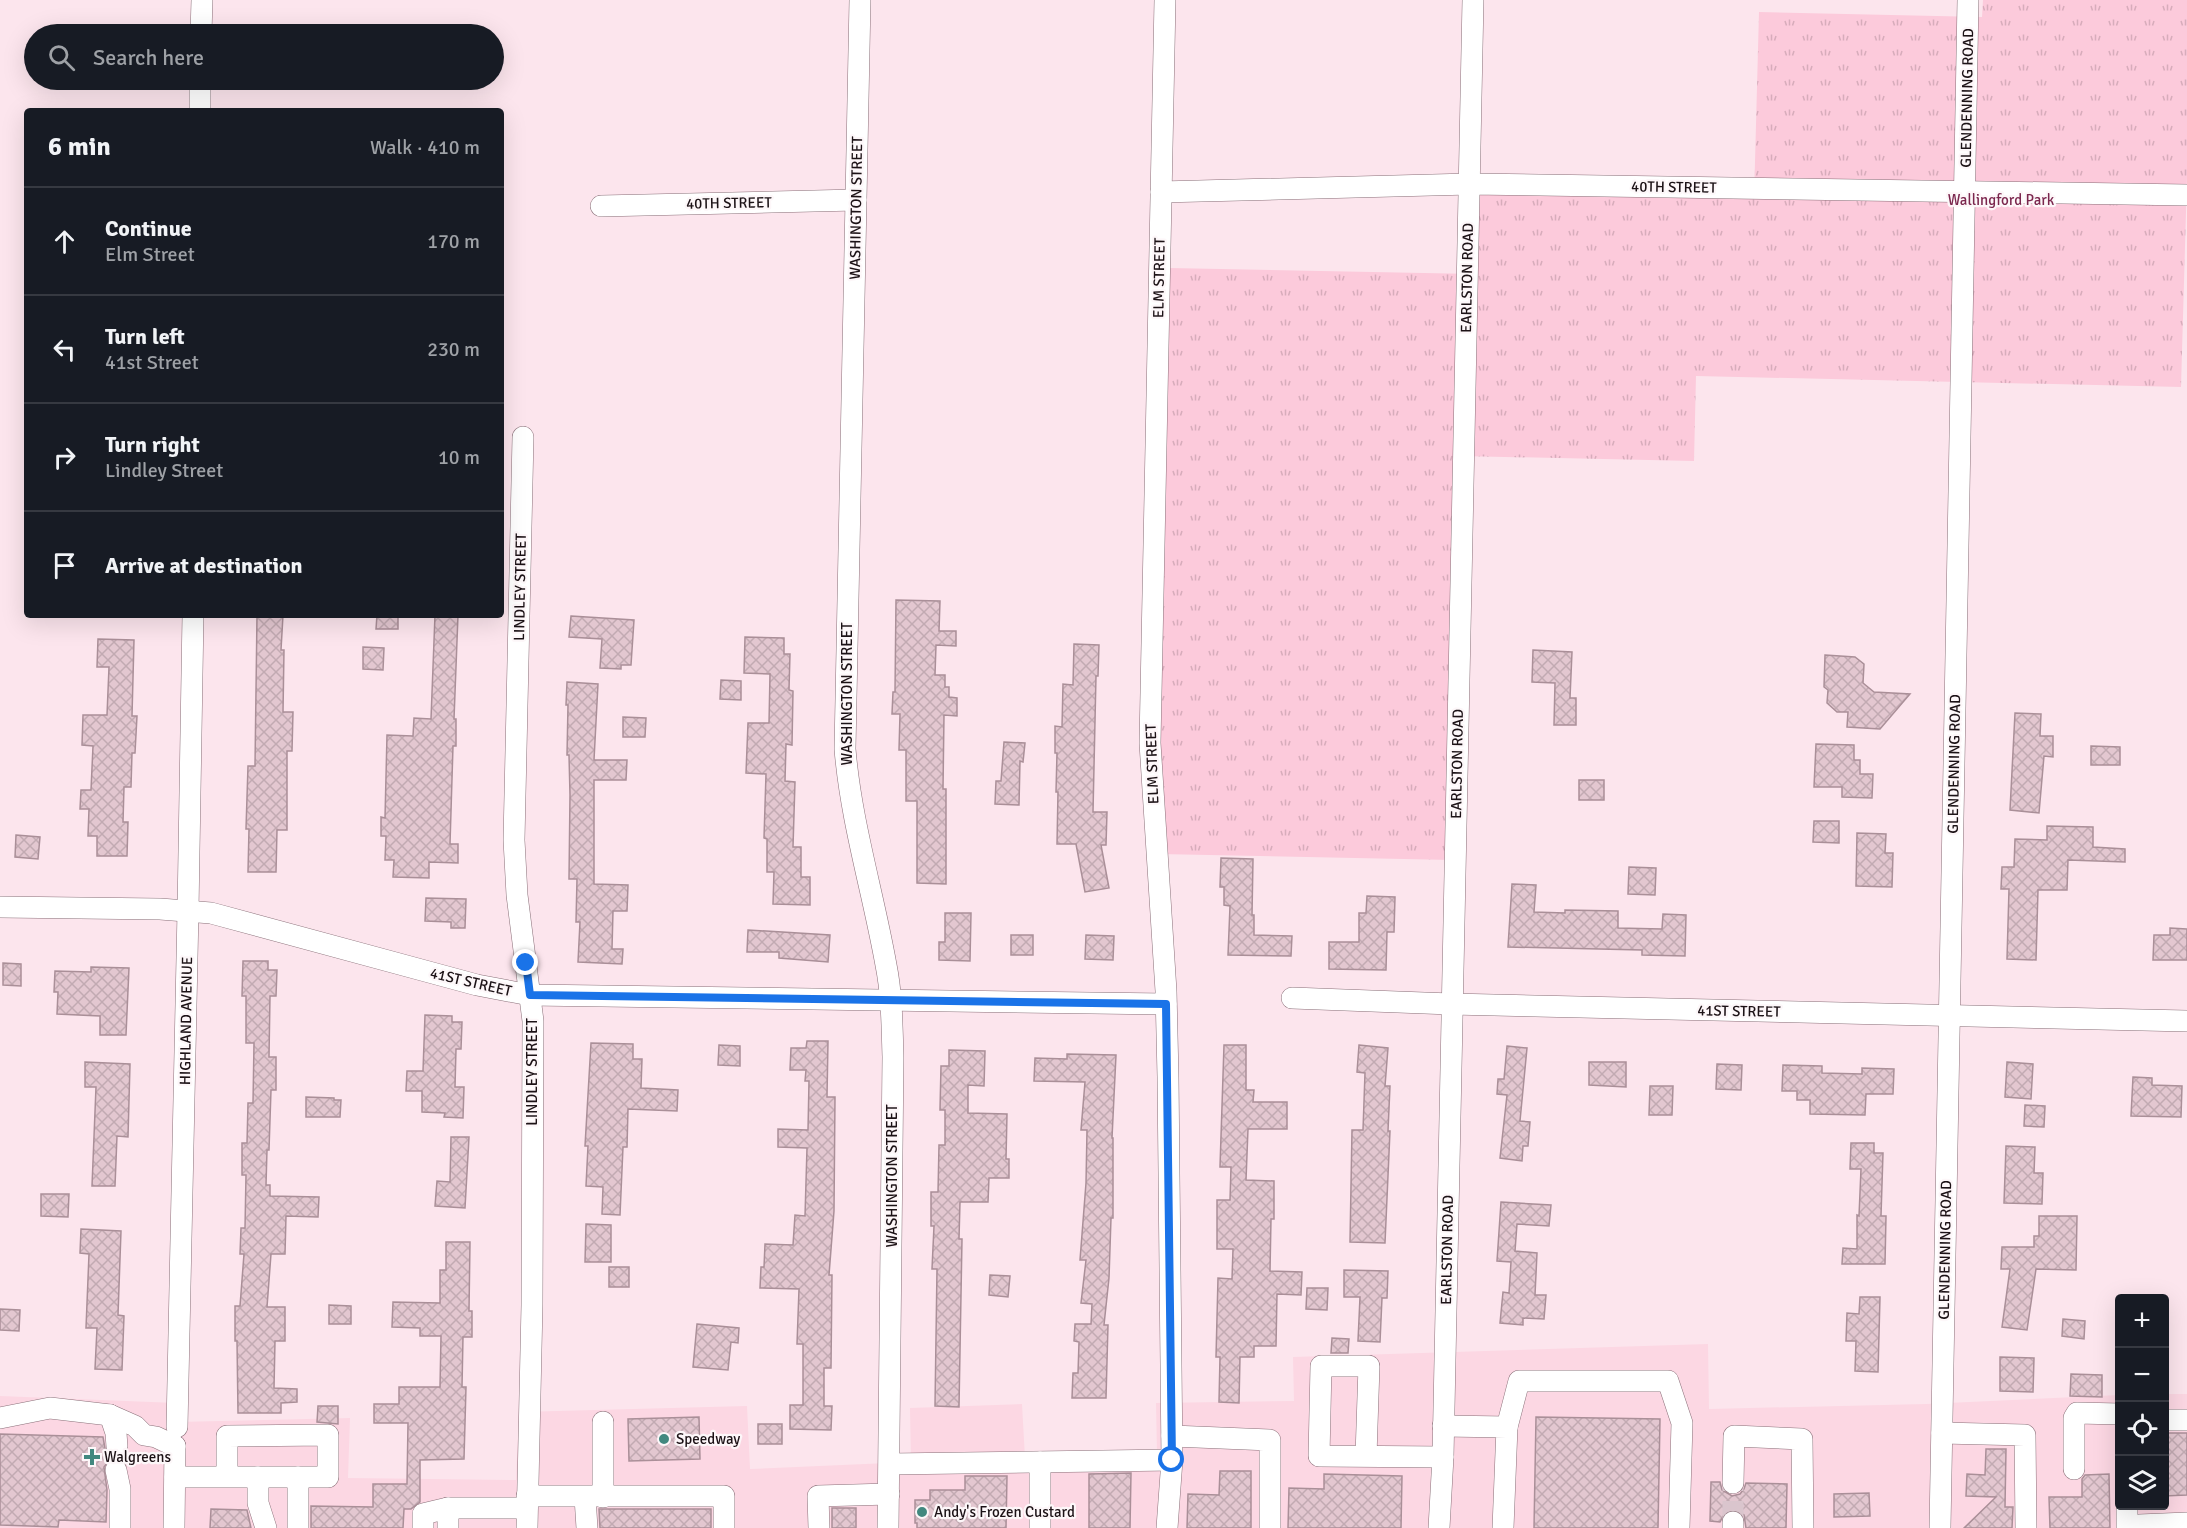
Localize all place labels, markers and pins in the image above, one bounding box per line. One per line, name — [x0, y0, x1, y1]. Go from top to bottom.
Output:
place label: Speedway — [676, 1430, 740, 1448]
marker: Speedway — [657, 1432, 671, 1446]
place label: Walgreens — [104, 1448, 171, 1466]
marker: Walgreens — [85, 1450, 99, 1464]
place label: Andy's Frozen Custard — [934, 1503, 1075, 1521]
marker: Andy's Frozen Custard — [915, 1505, 929, 1519]

